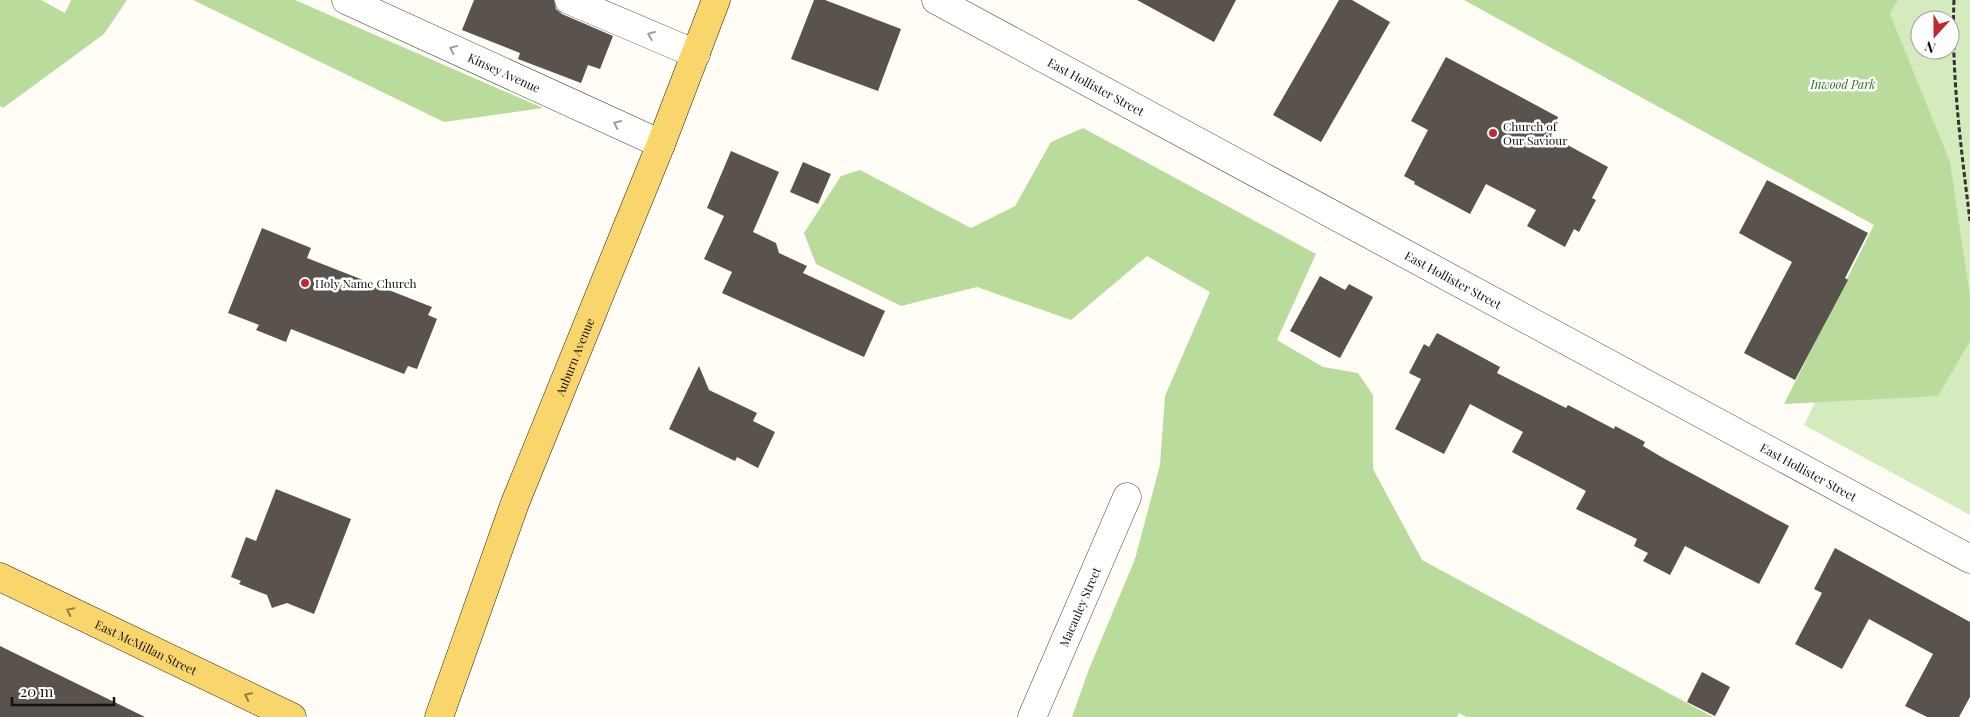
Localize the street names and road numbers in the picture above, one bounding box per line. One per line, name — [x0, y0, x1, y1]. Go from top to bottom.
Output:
street label: Kinsey Avenue — [466, 49, 543, 96]
street label: East Hollister Street — [1045, 54, 1148, 120]
street label: East Hollister Street — [1402, 247, 1505, 313]
street label: Auburn Avenue — [551, 315, 597, 399]
street label: East Hollister Street — [1758, 439, 1860, 505]
street label: Macauley Street — [1055, 564, 1104, 649]
street label: East McMillan Street — [93, 616, 200, 679]

